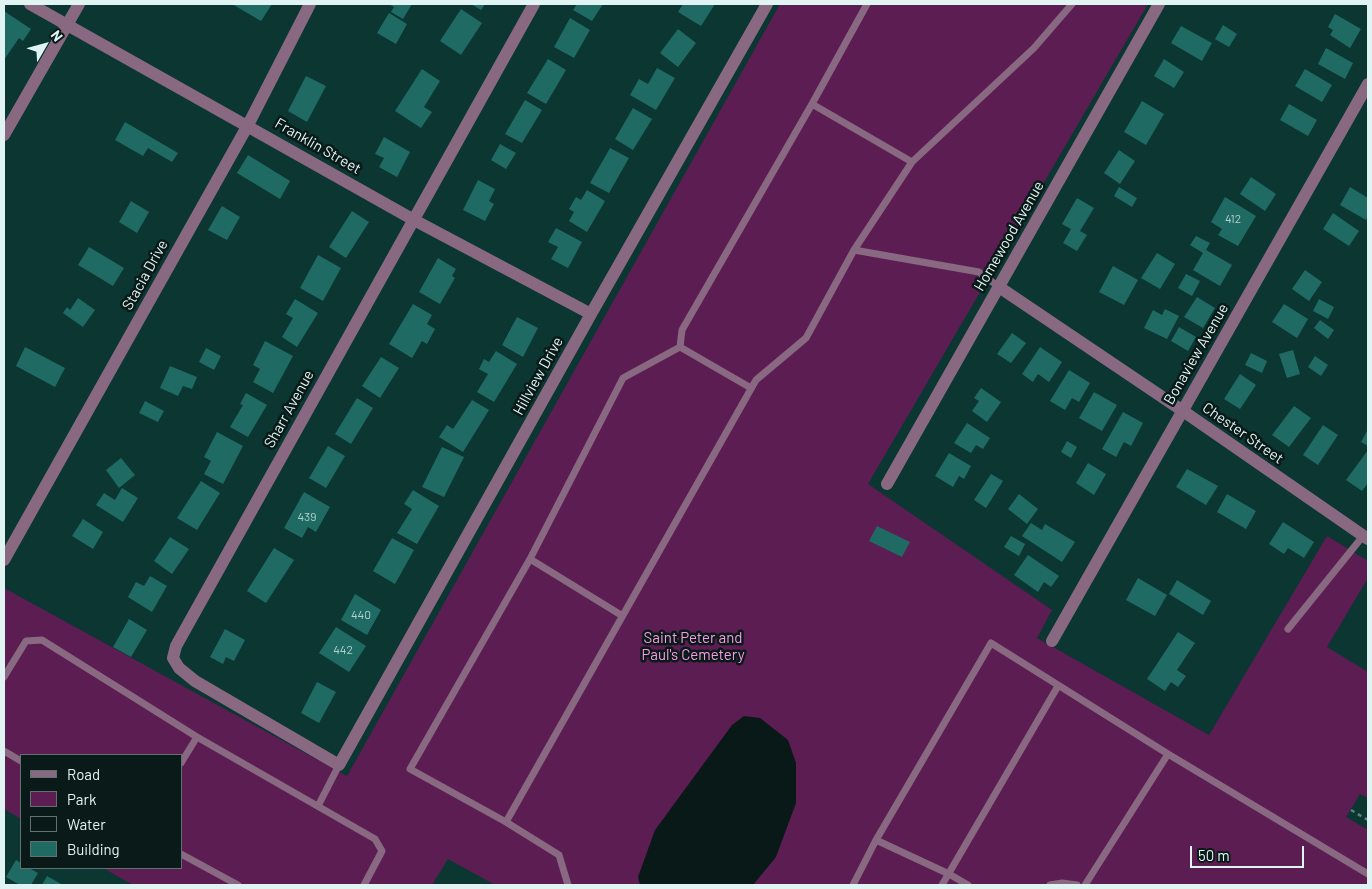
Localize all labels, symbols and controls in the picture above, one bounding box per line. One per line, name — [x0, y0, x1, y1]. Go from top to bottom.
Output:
north arrow — [20, 20, 70, 70]
text: N — [48, 27, 67, 44]
street label: Franklin Street — [272, 114, 364, 178]
street label: Homewood Avenue — [970, 178, 1048, 294]
house number: 412 — [1225, 212, 1241, 226]
street label: Stacia Drive — [118, 237, 172, 313]
street label: Bonaview Avenue — [1160, 300, 1232, 408]
street label: Hillview Drive — [509, 334, 567, 418]
street label: Sharr Avenue — [260, 367, 318, 451]
street label: Chester Street — [1199, 398, 1287, 468]
house number: 439 — [297, 510, 317, 524]
house number: 440 — [351, 608, 371, 622]
park label: Saint Peter and Paul's Cemetery — [641, 629, 745, 664]
house number: 442 — [333, 643, 353, 657]
legend — [20, 754, 182, 869]
text: Road — [67, 765, 100, 783]
text: Park — [67, 790, 96, 808]
text: Water — [67, 815, 106, 833]
scale bar — [1192, 836, 1306, 868]
text: Building — [67, 840, 120, 858]
text: 50 m — [1198, 846, 1230, 864]

